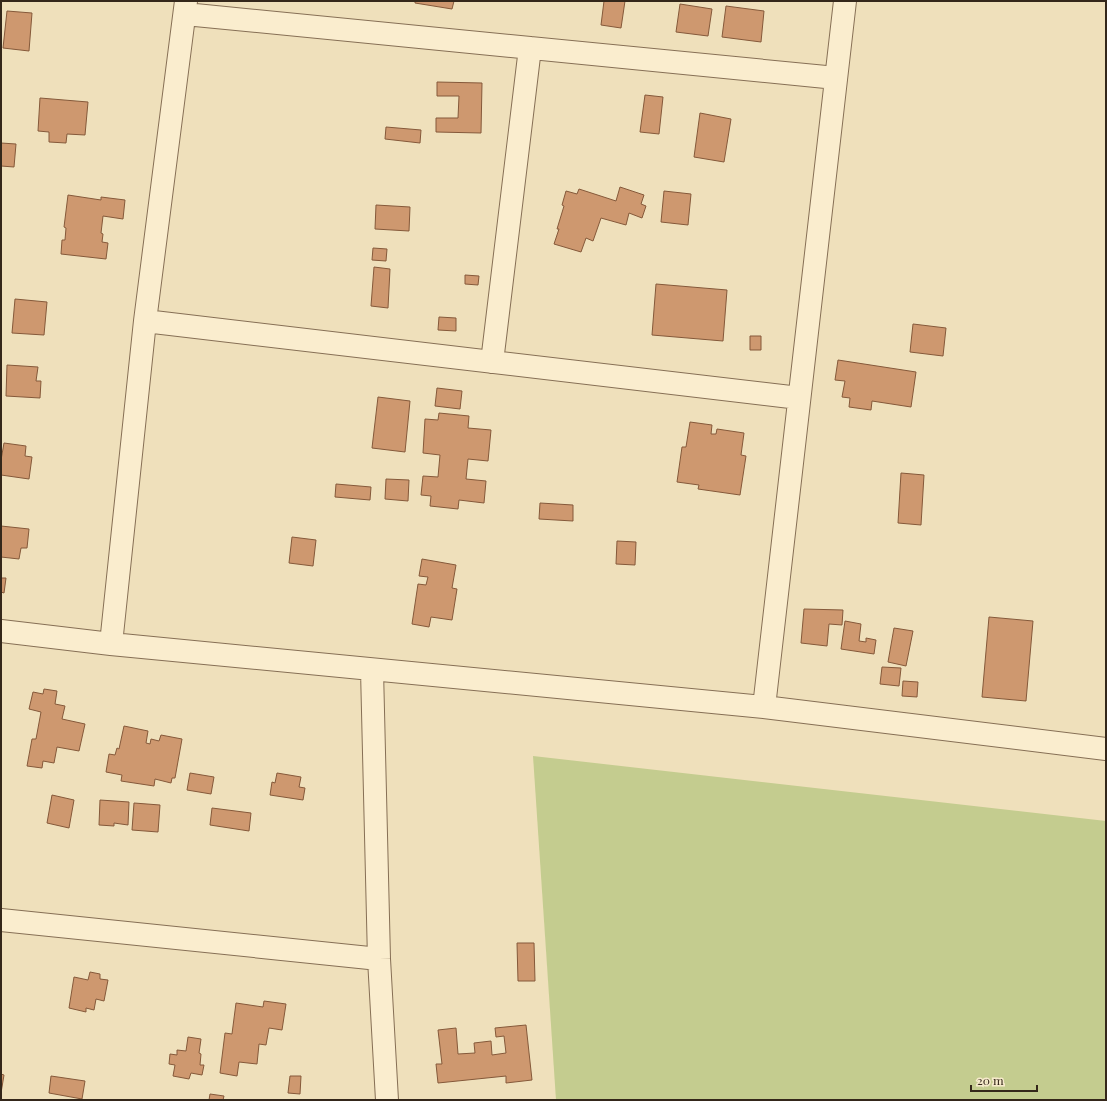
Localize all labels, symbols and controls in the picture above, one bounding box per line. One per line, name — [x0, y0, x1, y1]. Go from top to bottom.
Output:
scale bar — [971, 1067, 1037, 1093]
text: 20 m — [977, 1072, 1004, 1088]

